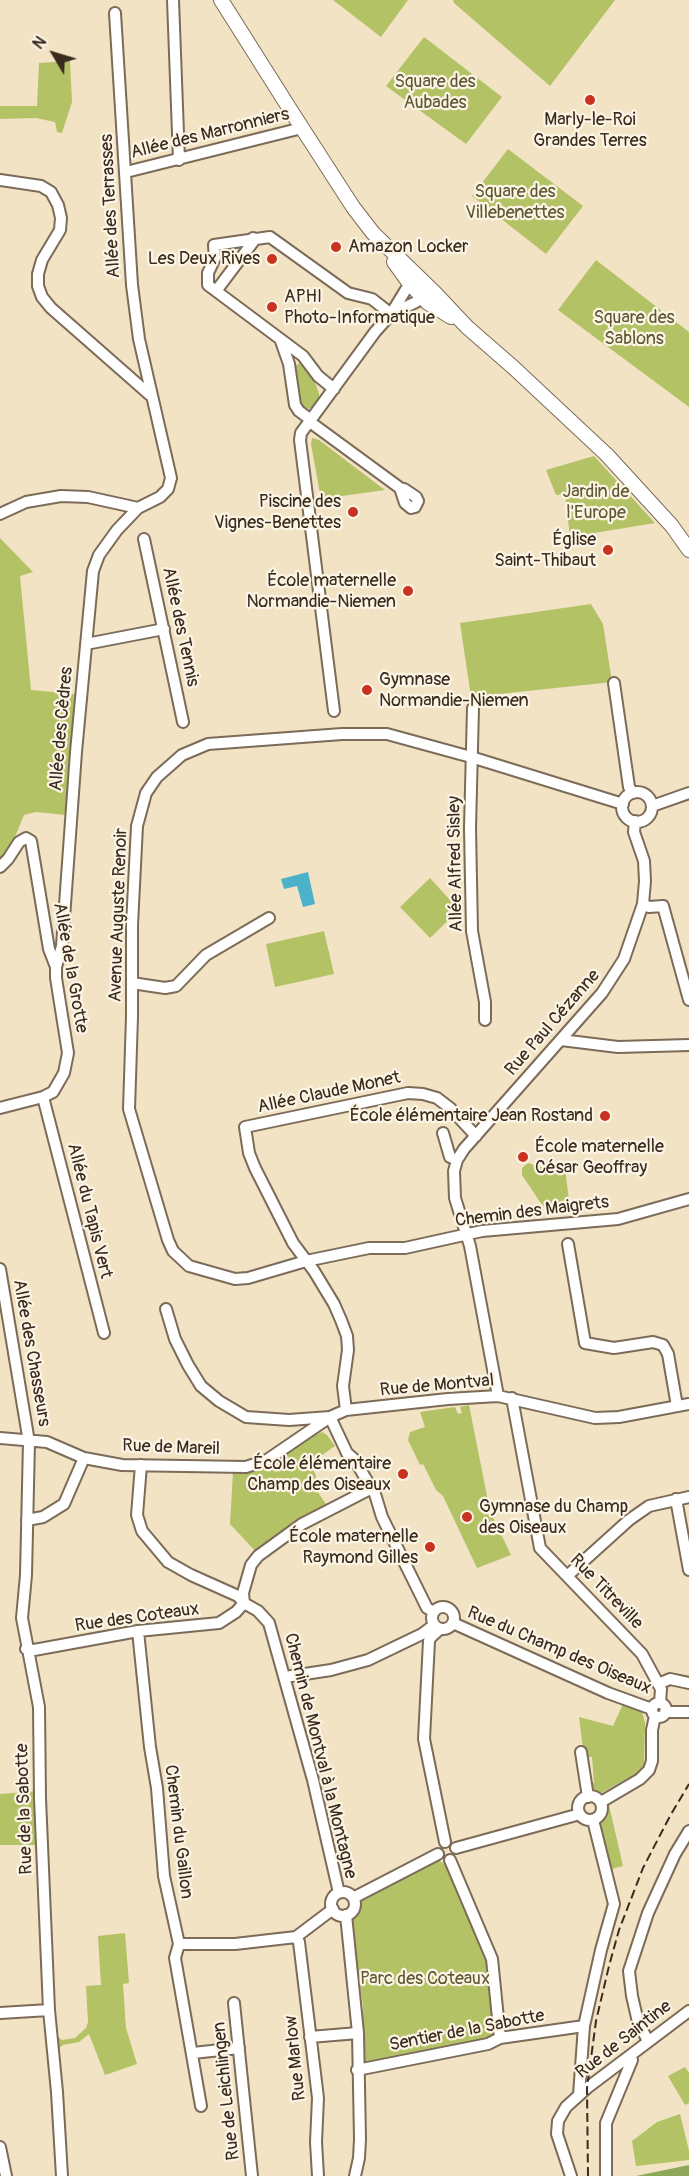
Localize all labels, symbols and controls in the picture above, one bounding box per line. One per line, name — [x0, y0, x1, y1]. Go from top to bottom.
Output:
north arrow — [24, 24, 84, 84]
text: N — [29, 33, 51, 53]
park label: Square des Aubades — [394, 71, 476, 113]
marker: Marly-le-Roi Grandes Terres — [583, 93, 597, 107]
street label: Allée des Marronniers — [128, 104, 292, 164]
place label: Marly-le-Roi Grandes Terres — [533, 109, 647, 152]
street label: Allée des Terrasses — [96, 133, 126, 279]
park label: Square des Villebenettes — [465, 181, 565, 224]
place label: Amazon Locker — [348, 236, 468, 258]
marker: Amazon Locker — [329, 240, 343, 254]
place label: Les Deux Rives — [148, 248, 260, 270]
marker: Les Deux Rives — [265, 252, 279, 266]
place label: APHI Photo-Informatique — [284, 286, 435, 328]
marker: APHI Photo-Informatique — [265, 300, 279, 314]
park label: Square des Sablons — [593, 307, 675, 350]
park label: Jardin de l'Europe — [563, 481, 629, 524]
place label: Piscine des Vignes-Benettes — [214, 491, 341, 534]
marker: Piscine des Vignes-Benettes — [346, 505, 360, 519]
place label: Église Saint-Thibaut — [494, 529, 596, 572]
marker: Église Saint-Thibaut — [601, 543, 615, 557]
street label: Allée des Tennis — [157, 565, 203, 689]
place label: École maternelle Normandie-Niemen — [246, 570, 396, 612]
marker: École maternelle Normandie-Niemen — [401, 584, 415, 598]
street label: Allée des Cèdres — [46, 666, 78, 792]
place label: Gymnase Normandie-Niemen — [379, 669, 529, 712]
marker: Gymnase Normandie-Niemen — [360, 683, 374, 697]
street label: Allée Alfred Sisley — [444, 796, 468, 932]
street label: Avenue Auguste Renoir — [105, 828, 133, 1002]
street label: Allée de la Grotte — [48, 901, 92, 1035]
street label: Rue Paul Cézanne — [501, 965, 605, 1081]
street label: Allée Claude Monet — [256, 1067, 402, 1119]
place label: École élémentaire Jean Rostand — [350, 1105, 593, 1127]
marker: École élémentaire Jean Rostand — [598, 1109, 612, 1123]
place label: École maternelle César Geoffray — [535, 1136, 664, 1178]
street label: Allée du Tapis Vert — [62, 1141, 116, 1281]
marker: École maternelle César Geoffray — [516, 1150, 530, 1164]
street label: Chemin des Maigrets — [454, 1192, 610, 1232]
street label: Allée des Chasseurs — [7, 1278, 55, 1428]
street label: Rue de Montval — [379, 1370, 495, 1402]
street label: Rue de Mareil — [122, 1436, 220, 1460]
place label: École élémentaire Champ des Oiseaux — [247, 1453, 391, 1496]
marker: École élémentaire Champ des Oiseaux — [396, 1467, 410, 1481]
place label: Gymnase du Champ des Oiseaux — [479, 1496, 628, 1538]
marker: Gymnase du Champ des Oiseaux — [460, 1510, 474, 1524]
place label: École maternelle Raymond Gilles — [289, 1526, 418, 1568]
marker: École maternelle Raymond Gilles — [423, 1540, 437, 1554]
street label: Rue Titreville — [565, 1550, 647, 1634]
street label: Rue des Coteaux — [74, 1599, 200, 1637]
street label: Rue du Champ des Oiseaux — [464, 1602, 654, 1700]
street label: Chemin de Montval à la Montagne — [279, 1631, 361, 1881]
street label: Rue de la Sabotte — [12, 1743, 38, 1875]
street label: Chemin du Gaillon — [159, 1764, 197, 1900]
park label: Parc des Coteaux — [360, 1968, 490, 1990]
street label: Rue de Saintine — [572, 1996, 676, 2084]
street label: Sentier de la Sabotte — [388, 2005, 546, 2057]
street label: Rue Marlow — [281, 2014, 311, 2102]
street label: Rue de Leichlingen — [209, 2021, 245, 2161]

